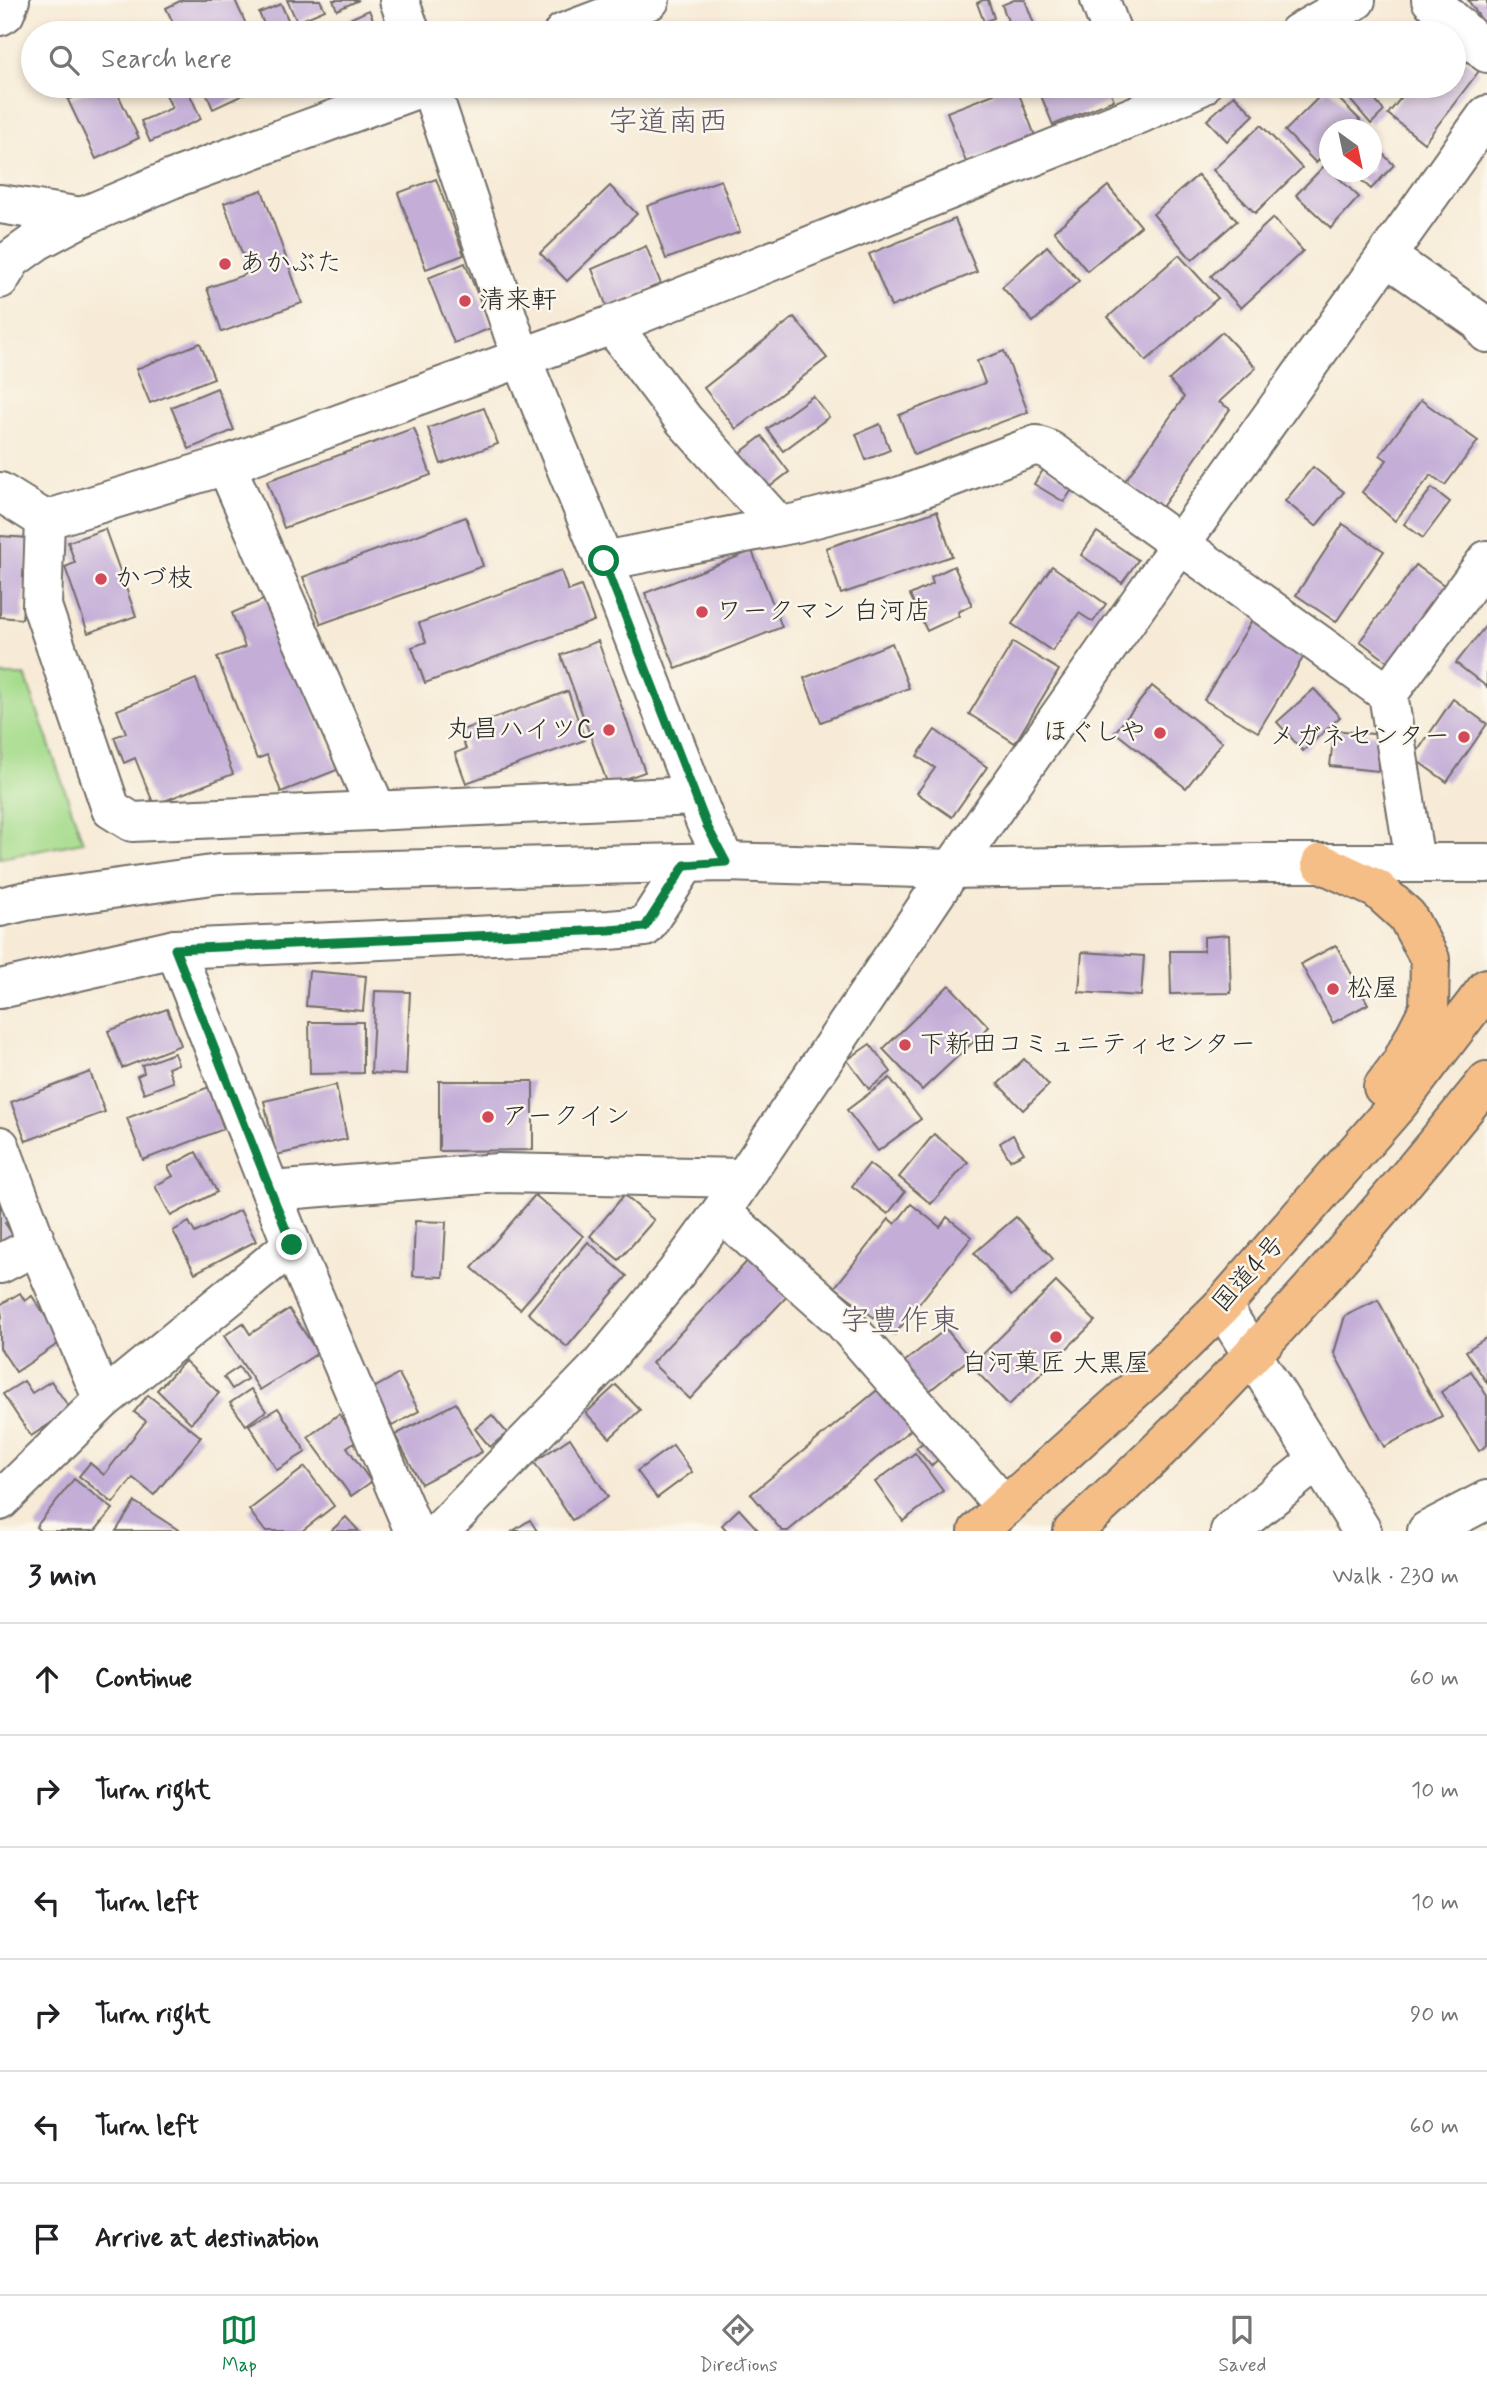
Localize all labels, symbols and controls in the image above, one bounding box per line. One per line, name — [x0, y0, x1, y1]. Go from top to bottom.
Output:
search box — [21, 21, 1466, 98]
icon: search — [45, 41, 83, 79]
text: Search here — [101, 43, 232, 77]
district label: 字道南西 — [608, 103, 728, 142]
north arrow — [1319, 119, 1382, 182]
place label: あかぶた — [239, 247, 342, 281]
marker: あかぶた — [217, 256, 233, 272]
place label: 清来軒 — [479, 284, 557, 318]
marker: 清来軒 — [457, 293, 473, 309]
route start — [588, 545, 619, 576]
place label: かづ枝 — [115, 562, 193, 596]
marker: かづ枝 — [93, 571, 109, 587]
place label: ワークマン 白河店 — [716, 595, 931, 629]
marker: ワークマン 白河店 — [694, 604, 710, 620]
place label: 丸昌ハイツC — [447, 713, 595, 747]
place label: ほぐしや — [1043, 716, 1146, 750]
place label: メガネセンター — [1269, 720, 1450, 754]
marker: 丸昌ハイツC — [601, 722, 617, 738]
marker: ほぐしや — [1152, 725, 1168, 741]
marker: メガネセンター — [1456, 729, 1472, 745]
place label: 松屋 — [1347, 972, 1399, 1006]
marker: 松屋 — [1325, 981, 1341, 997]
place label: 下新田コミュニティセンター — [919, 1028, 1256, 1062]
marker: 下新田コミュニティセンター — [897, 1037, 913, 1053]
place label: アークイン — [502, 1100, 630, 1134]
marker: アークイン — [480, 1109, 496, 1125]
street label: 国道4号 — [1205, 1228, 1293, 1320]
route end — [276, 1229, 307, 1260]
district label: 字豊作東 — [840, 1302, 960, 1341]
marker: 白河菓匠 大黒屋 — [1048, 1329, 1064, 1345]
place label: 白河菓匠 大黒屋 — [961, 1347, 1151, 1381]
text: 3 min — [28, 1557, 97, 1596]
text: Walk · 230 m — [1332, 1562, 1459, 1592]
icon: ahead — [28, 1660, 66, 1698]
text: Continue — [95, 1662, 192, 1696]
text: 60 m — [1410, 1664, 1459, 1694]
icon: right — [28, 1772, 66, 1810]
text: Turn right — [95, 1774, 211, 1808]
text: 10 m — [1411, 1776, 1459, 1806]
icon: left — [28, 1884, 66, 1922]
text: Turn left — [95, 1886, 199, 1920]
text: 10 m — [1411, 1888, 1459, 1918]
icon: right — [28, 1996, 66, 2034]
text: Turn right — [95, 1998, 211, 2032]
text: 90 m — [1410, 2000, 1459, 2030]
icon: left — [28, 2108, 66, 2146]
text: Turn left — [95, 2110, 199, 2144]
text: 60 m — [1410, 2112, 1459, 2142]
icon: arrive — [28, 2220, 66, 2258]
text: Arrive at destination — [95, 2222, 319, 2256]
tab: Map — [220, 2311, 258, 2378]
tab: Directions — [699, 2311, 778, 2378]
tab: Saved — [1218, 2311, 1266, 2378]

